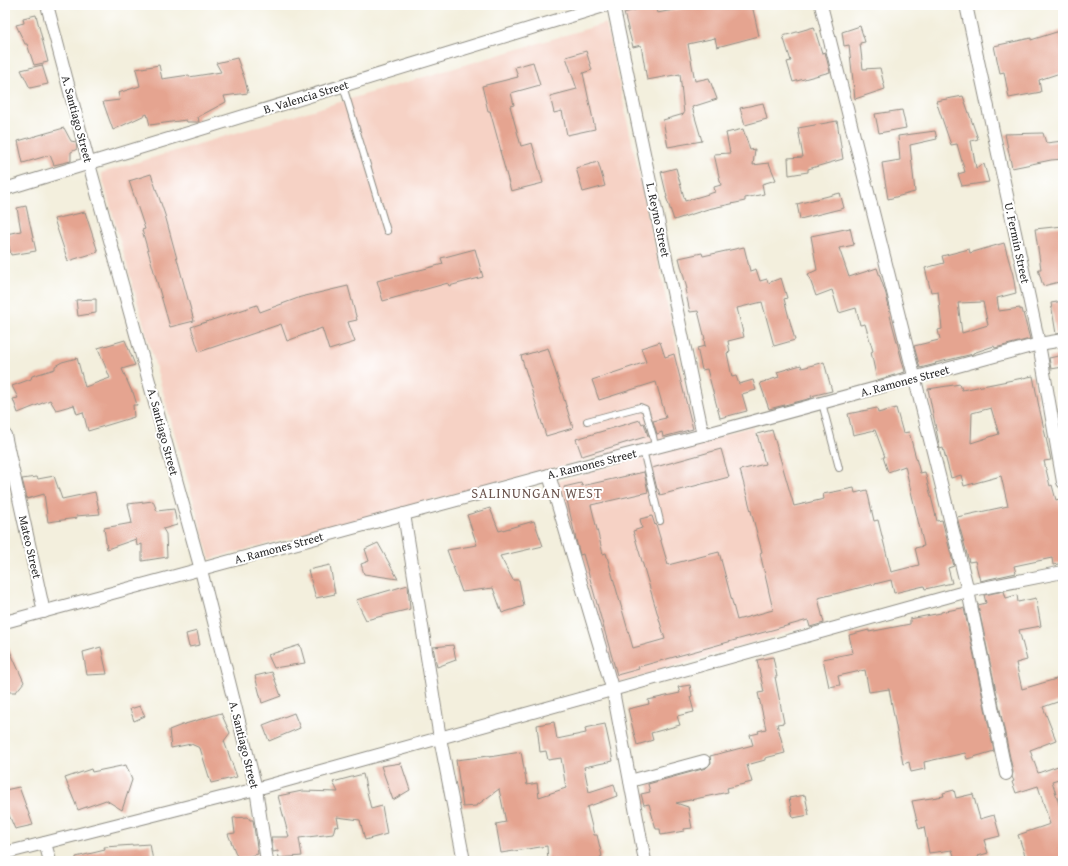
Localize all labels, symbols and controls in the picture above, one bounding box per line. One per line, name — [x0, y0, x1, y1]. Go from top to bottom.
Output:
street label: A. Santiago Street — [58, 73, 97, 165]
street label: B. Valencia Street — [261, 75, 351, 118]
street label: L. Reyno Street — [642, 181, 675, 259]
street label: U. Fermin Street — [1001, 201, 1035, 286]
street label: A. Ramones Street — [858, 360, 952, 401]
street label: A. Santiago Street — [144, 386, 183, 478]
street label: A. Ramones Street — [545, 444, 639, 483]
district label: SALINUNGAN WEST — [471, 483, 603, 503]
street label: Mateo Street — [15, 514, 46, 581]
street label: A. Ramones Street — [232, 527, 326, 568]
street label: A. Santiago Street — [225, 699, 264, 791]

